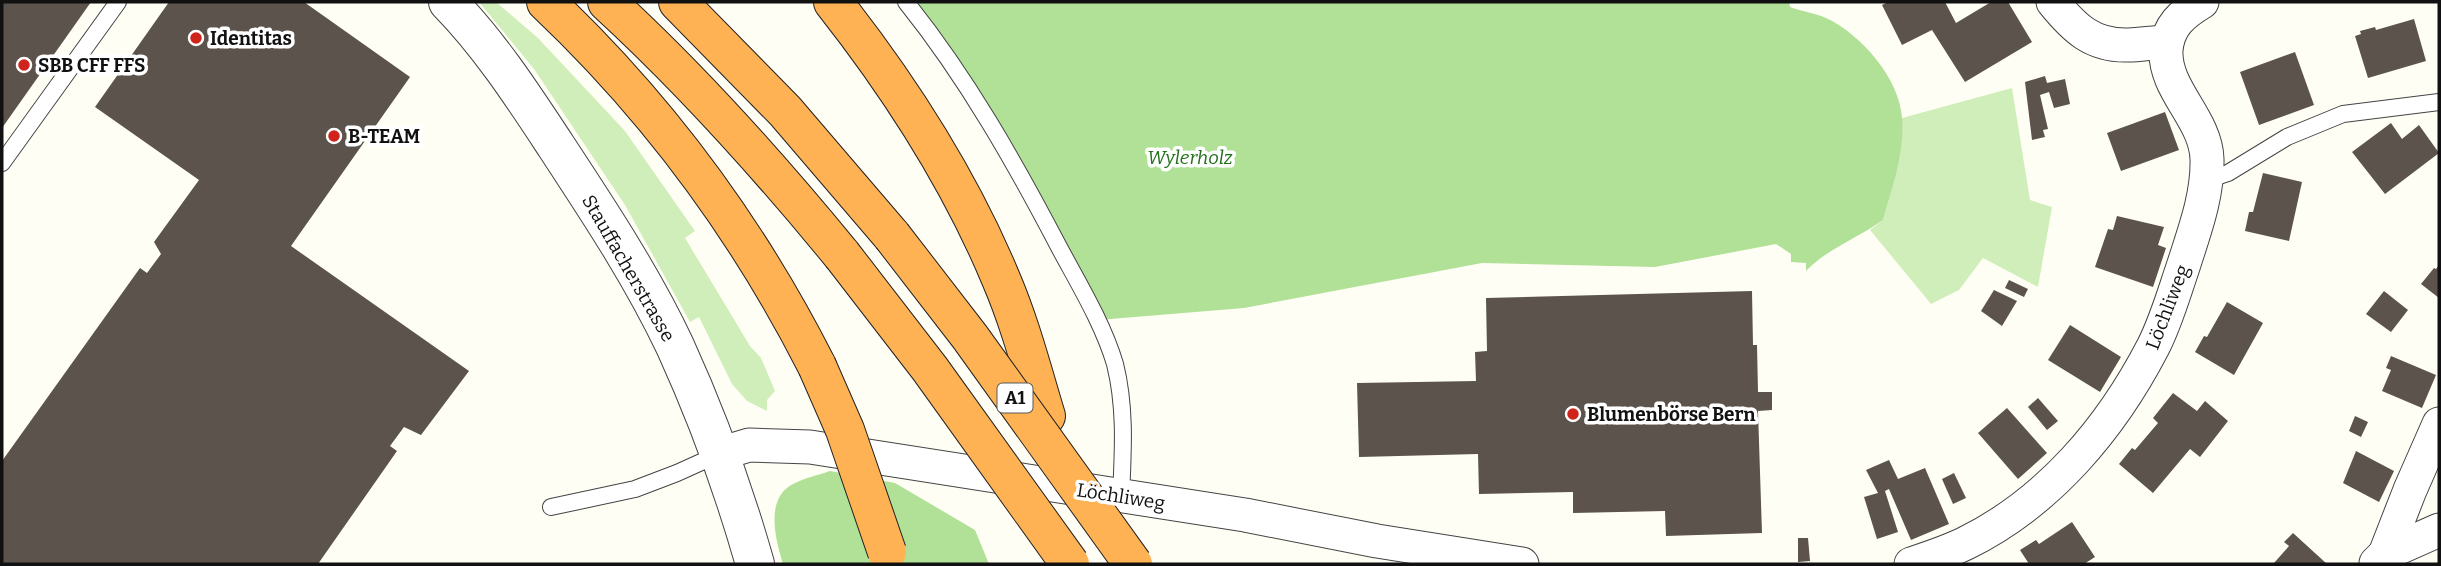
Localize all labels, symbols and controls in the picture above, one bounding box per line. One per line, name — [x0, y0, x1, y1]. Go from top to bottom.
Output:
place label: Identitas — [210, 27, 292, 50]
marker: Identitas — [188, 30, 204, 46]
place label: SBB CFF FFS — [38, 54, 146, 77]
marker: SBB CFF FFS — [16, 57, 32, 73]
place label: B-TEAM — [348, 125, 420, 148]
marker: B-TEAM — [326, 128, 342, 144]
park label: Wylerholz — [1147, 146, 1233, 169]
street label: Stauffacherstrasse — [577, 191, 680, 346]
street label: Löchliweg — [2141, 261, 2194, 353]
road number: A1 — [998, 384, 1032, 412]
place label: Blumenbörse Bern — [1587, 403, 1756, 426]
marker: Blumenbörse Bern — [1565, 406, 1581, 422]
street label: Löchliweg — [1075, 478, 1167, 515]

